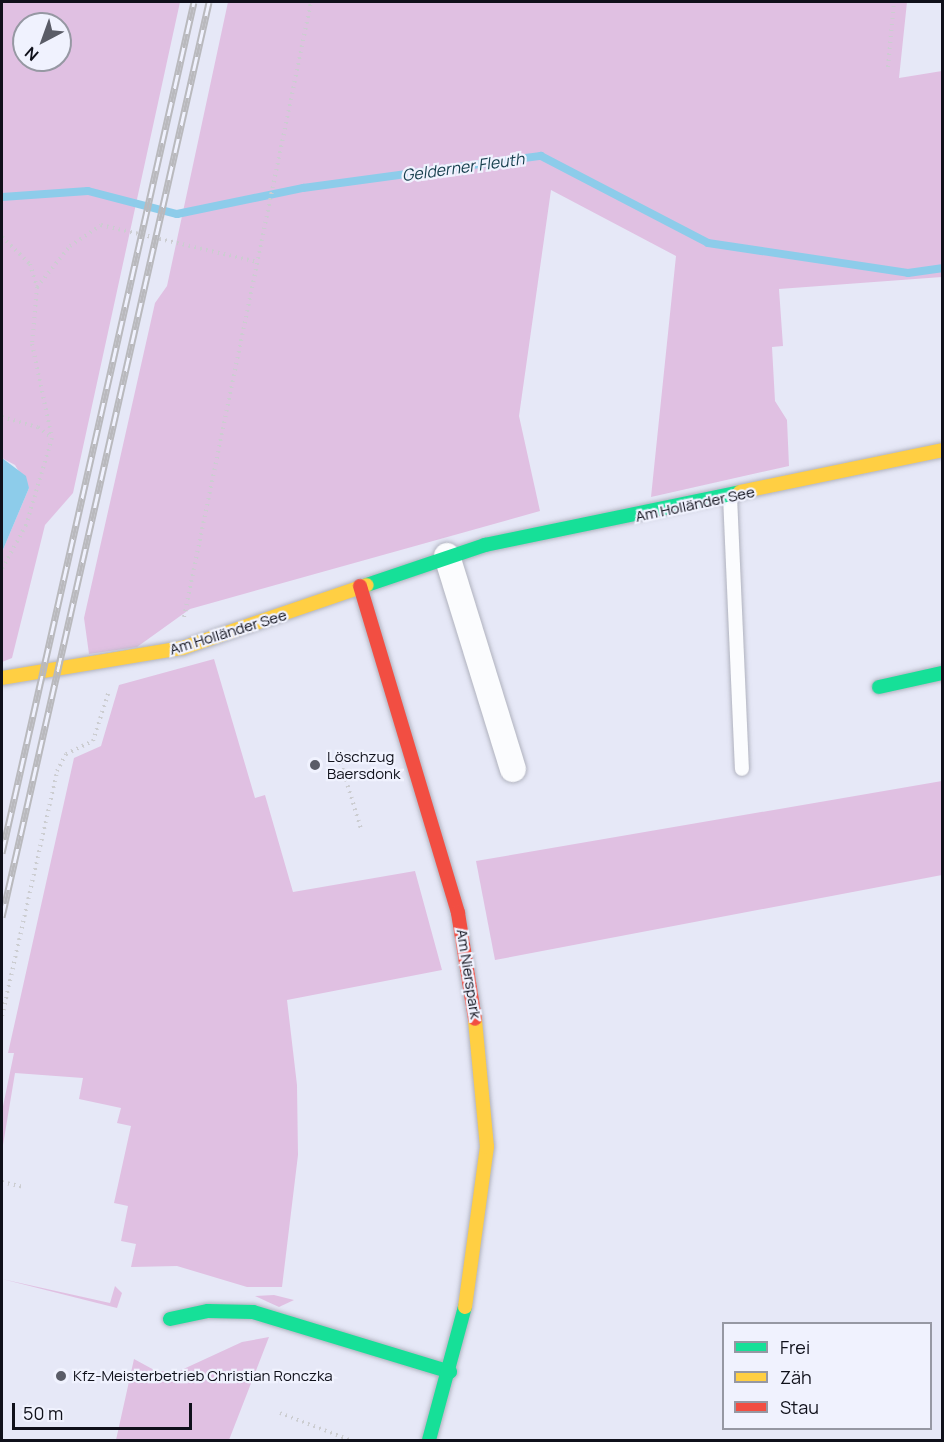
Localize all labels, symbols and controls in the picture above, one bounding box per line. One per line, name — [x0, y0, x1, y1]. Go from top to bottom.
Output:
north arrow — [12, 12, 72, 72]
text: N — [20, 42, 43, 66]
water label: Gelderner Fleuth — [401, 149, 525, 185]
street label: Am Holländer See — [634, 483, 756, 525]
street label: Am Holländer See — [167, 606, 289, 658]
place label: Löschzug Baersdonk — [327, 747, 400, 782]
marker: Löschzug Baersdonk — [308, 758, 322, 772]
street label: Am Nierspark — [453, 928, 485, 1020]
legend — [722, 1322, 932, 1430]
text: Frei — [780, 1335, 810, 1359]
text: Zäh — [780, 1365, 812, 1389]
place label: Kfz-Meisterbetrieb Christian Ronczka — [73, 1367, 333, 1385]
marker: Kfz-Meisterbetrieb Christian Ronczka — [54, 1369, 68, 1383]
scale bar — [15, 1391, 195, 1429]
text: Stau — [780, 1395, 819, 1419]
text: 50 m — [23, 1401, 63, 1425]

